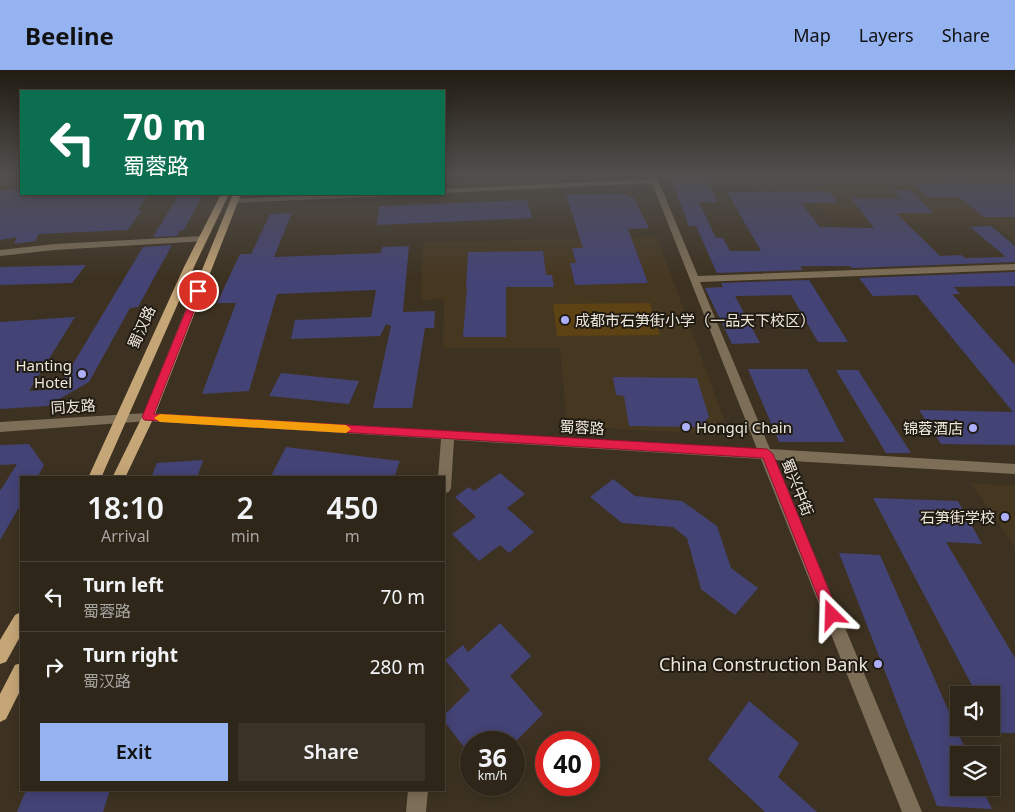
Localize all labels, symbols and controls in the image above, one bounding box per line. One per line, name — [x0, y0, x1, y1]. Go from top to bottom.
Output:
text: Beeline — [25, 19, 114, 52]
text: Map — [793, 23, 831, 47]
text: Layers — [859, 23, 914, 47]
text: Share — [942, 23, 990, 47]
text: 70 m — [123, 103, 206, 150]
icon: left — [40, 110, 105, 175]
text: 蜀蓉路 — [123, 150, 189, 180]
pin — [177, 270, 219, 312]
icon: arrive — [184, 277, 212, 305]
street label: 蜀汉路 — [123, 302, 159, 352]
place label: 成都市石笋街小学（一品天下校区） — [575, 310, 815, 330]
marker: 成都市石笋街小学（一品天下校区） — [559, 314, 571, 326]
place label: Hanting Hotel — [15, 355, 72, 392]
marker: Hanting Hotel — [76, 368, 88, 380]
street label: 同友路 — [50, 394, 96, 418]
street label: 蜀蓉路 — [559, 416, 605, 438]
place label: Hongqi Chain — [696, 417, 792, 437]
place label: 锦蓉酒店 — [903, 418, 963, 438]
marker: Hongqi Chain — [680, 421, 692, 433]
marker: 锦蓉酒店 — [967, 422, 979, 434]
street label: 蜀兴中街 — [777, 455, 819, 519]
text: 18:10 — [87, 487, 164, 528]
text: 2 — [237, 487, 254, 528]
text: 450 — [327, 487, 378, 528]
place label: 石笋街学校 — [920, 507, 995, 527]
marker: 石笋街学校 — [999, 511, 1011, 523]
text: Arrival — [101, 525, 150, 547]
text: min — [231, 525, 260, 547]
text: m — [345, 525, 360, 547]
text: Turn left — [83, 572, 164, 598]
icon: left — [40, 583, 68, 611]
text: 70 m — [381, 584, 425, 610]
position arrow — [805, 588, 857, 640]
text: 蜀蓉路 — [83, 600, 131, 622]
text: Turn right — [83, 642, 178, 668]
place label: China Construction Bank — [659, 652, 868, 676]
icon: right — [40, 653, 68, 681]
text: 280 m — [370, 654, 425, 680]
marker: China Construction Bank — [872, 658, 884, 670]
text: 蜀汉路 — [83, 670, 131, 692]
map controls — [950, 686, 1000, 796]
button: sound — [950, 686, 1000, 736]
button: Exit — [40, 723, 228, 781]
button: Share — [238, 723, 425, 781]
speed limit sign: 40 — [535, 731, 600, 796]
text: 36 — [478, 740, 507, 774]
button: layers — [950, 746, 1000, 796]
text: km/h — [478, 767, 507, 784]

